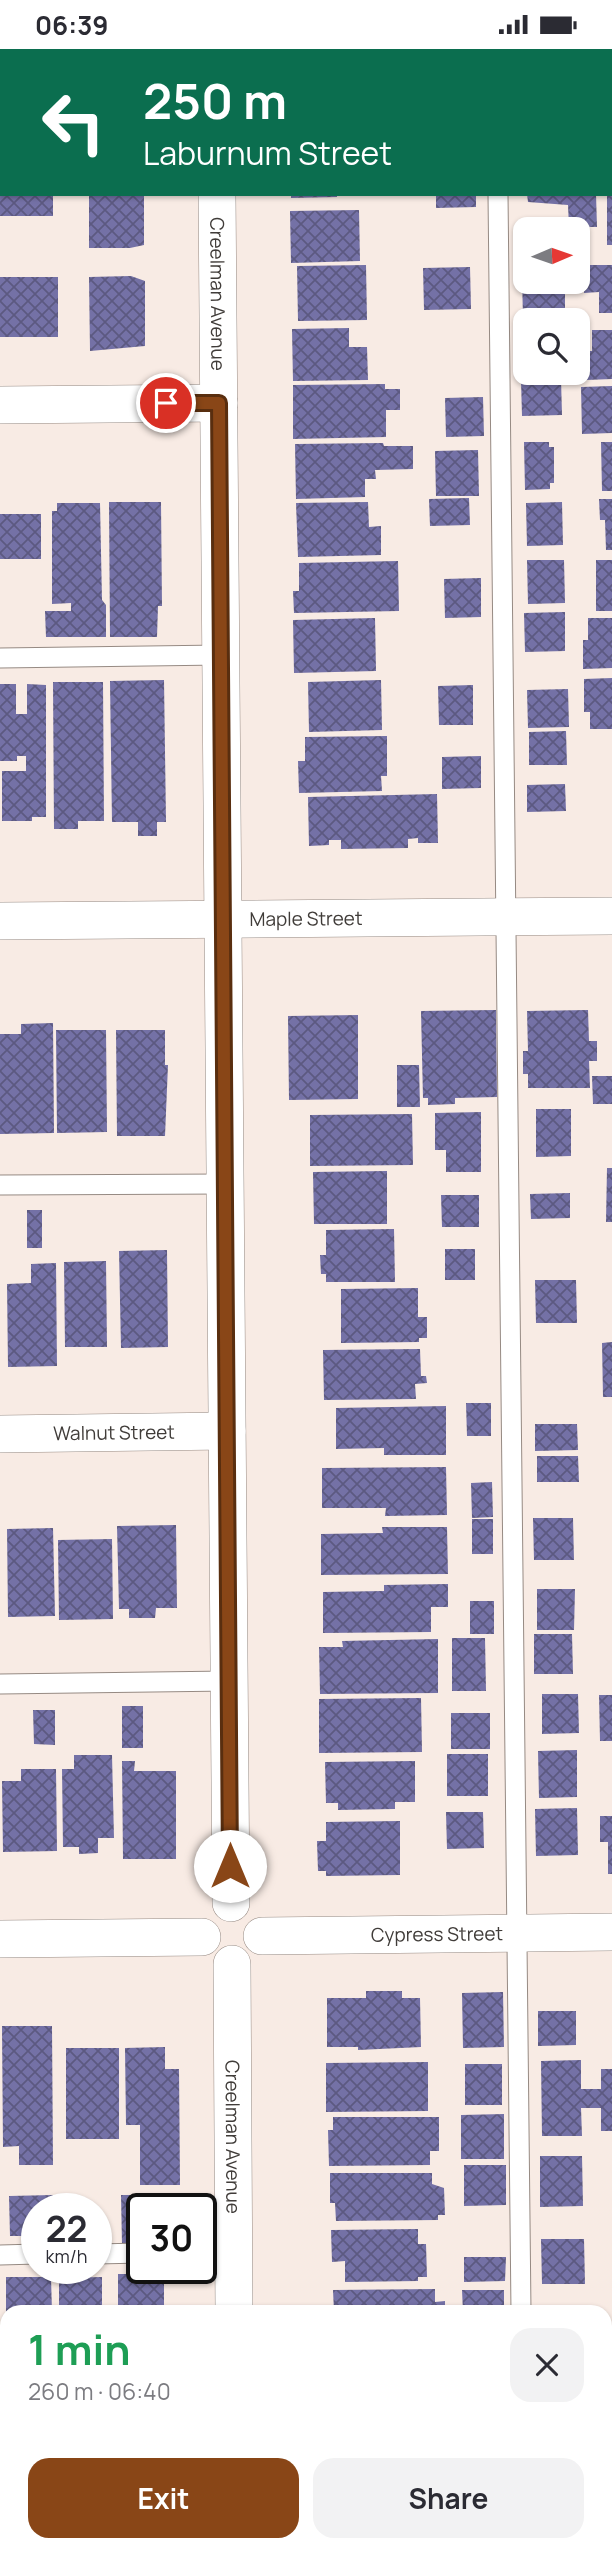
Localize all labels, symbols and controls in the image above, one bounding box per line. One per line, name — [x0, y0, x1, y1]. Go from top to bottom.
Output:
text: 06:39 — [35, 7, 108, 43]
text: 250 m — [143, 67, 287, 134]
icon: left — [28, 77, 119, 168]
text: Laburnum Street — [143, 131, 392, 175]
street label: Creelman Avenue — [204, 217, 231, 371]
north arrow — [513, 217, 590, 294]
map controls — [513, 217, 590, 385]
button: search — [513, 308, 590, 385]
pin — [136, 373, 196, 433]
icon: arrive — [147, 384, 185, 422]
street label: Maple Street — [249, 905, 363, 932]
street label: Walnut Street — [53, 1419, 175, 1446]
position arrow — [193, 1829, 267, 1903]
street label: Cypress Street — [371, 1920, 503, 1948]
street label: Creelman Avenue — [220, 2060, 246, 2214]
speed limit sign: 30 — [126, 2193, 217, 2284]
text: 22 — [46, 2205, 87, 2253]
text: km/h — [46, 2244, 87, 2268]
text: 1 min — [28, 2320, 131, 2378]
button: close — [510, 2328, 584, 2402]
text: 260 m · 06:40 — [28, 2375, 171, 2407]
button: Exit — [28, 2458, 299, 2538]
button: Share — [313, 2458, 584, 2538]

